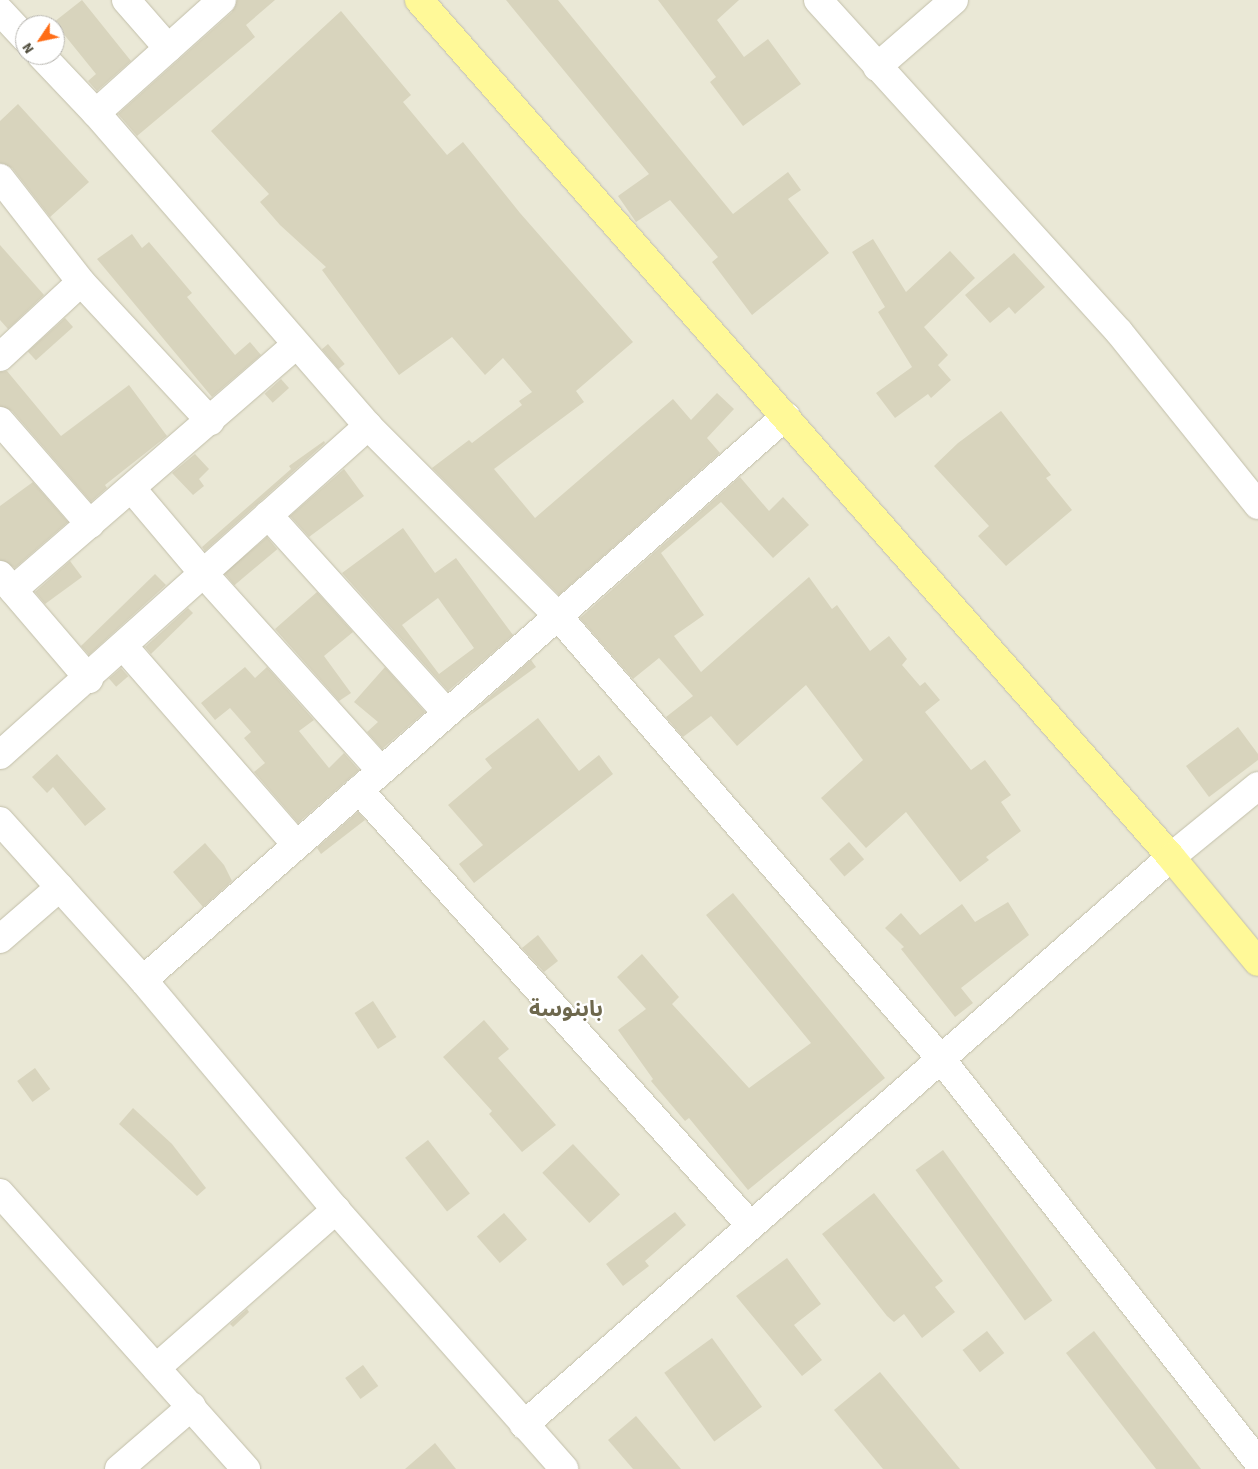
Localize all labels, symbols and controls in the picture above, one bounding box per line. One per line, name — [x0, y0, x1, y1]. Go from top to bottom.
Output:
north arrow — [15, 15, 65, 65]
text: N — [17, 38, 39, 57]
district label: بابنوسة — [529, 997, 603, 1023]

